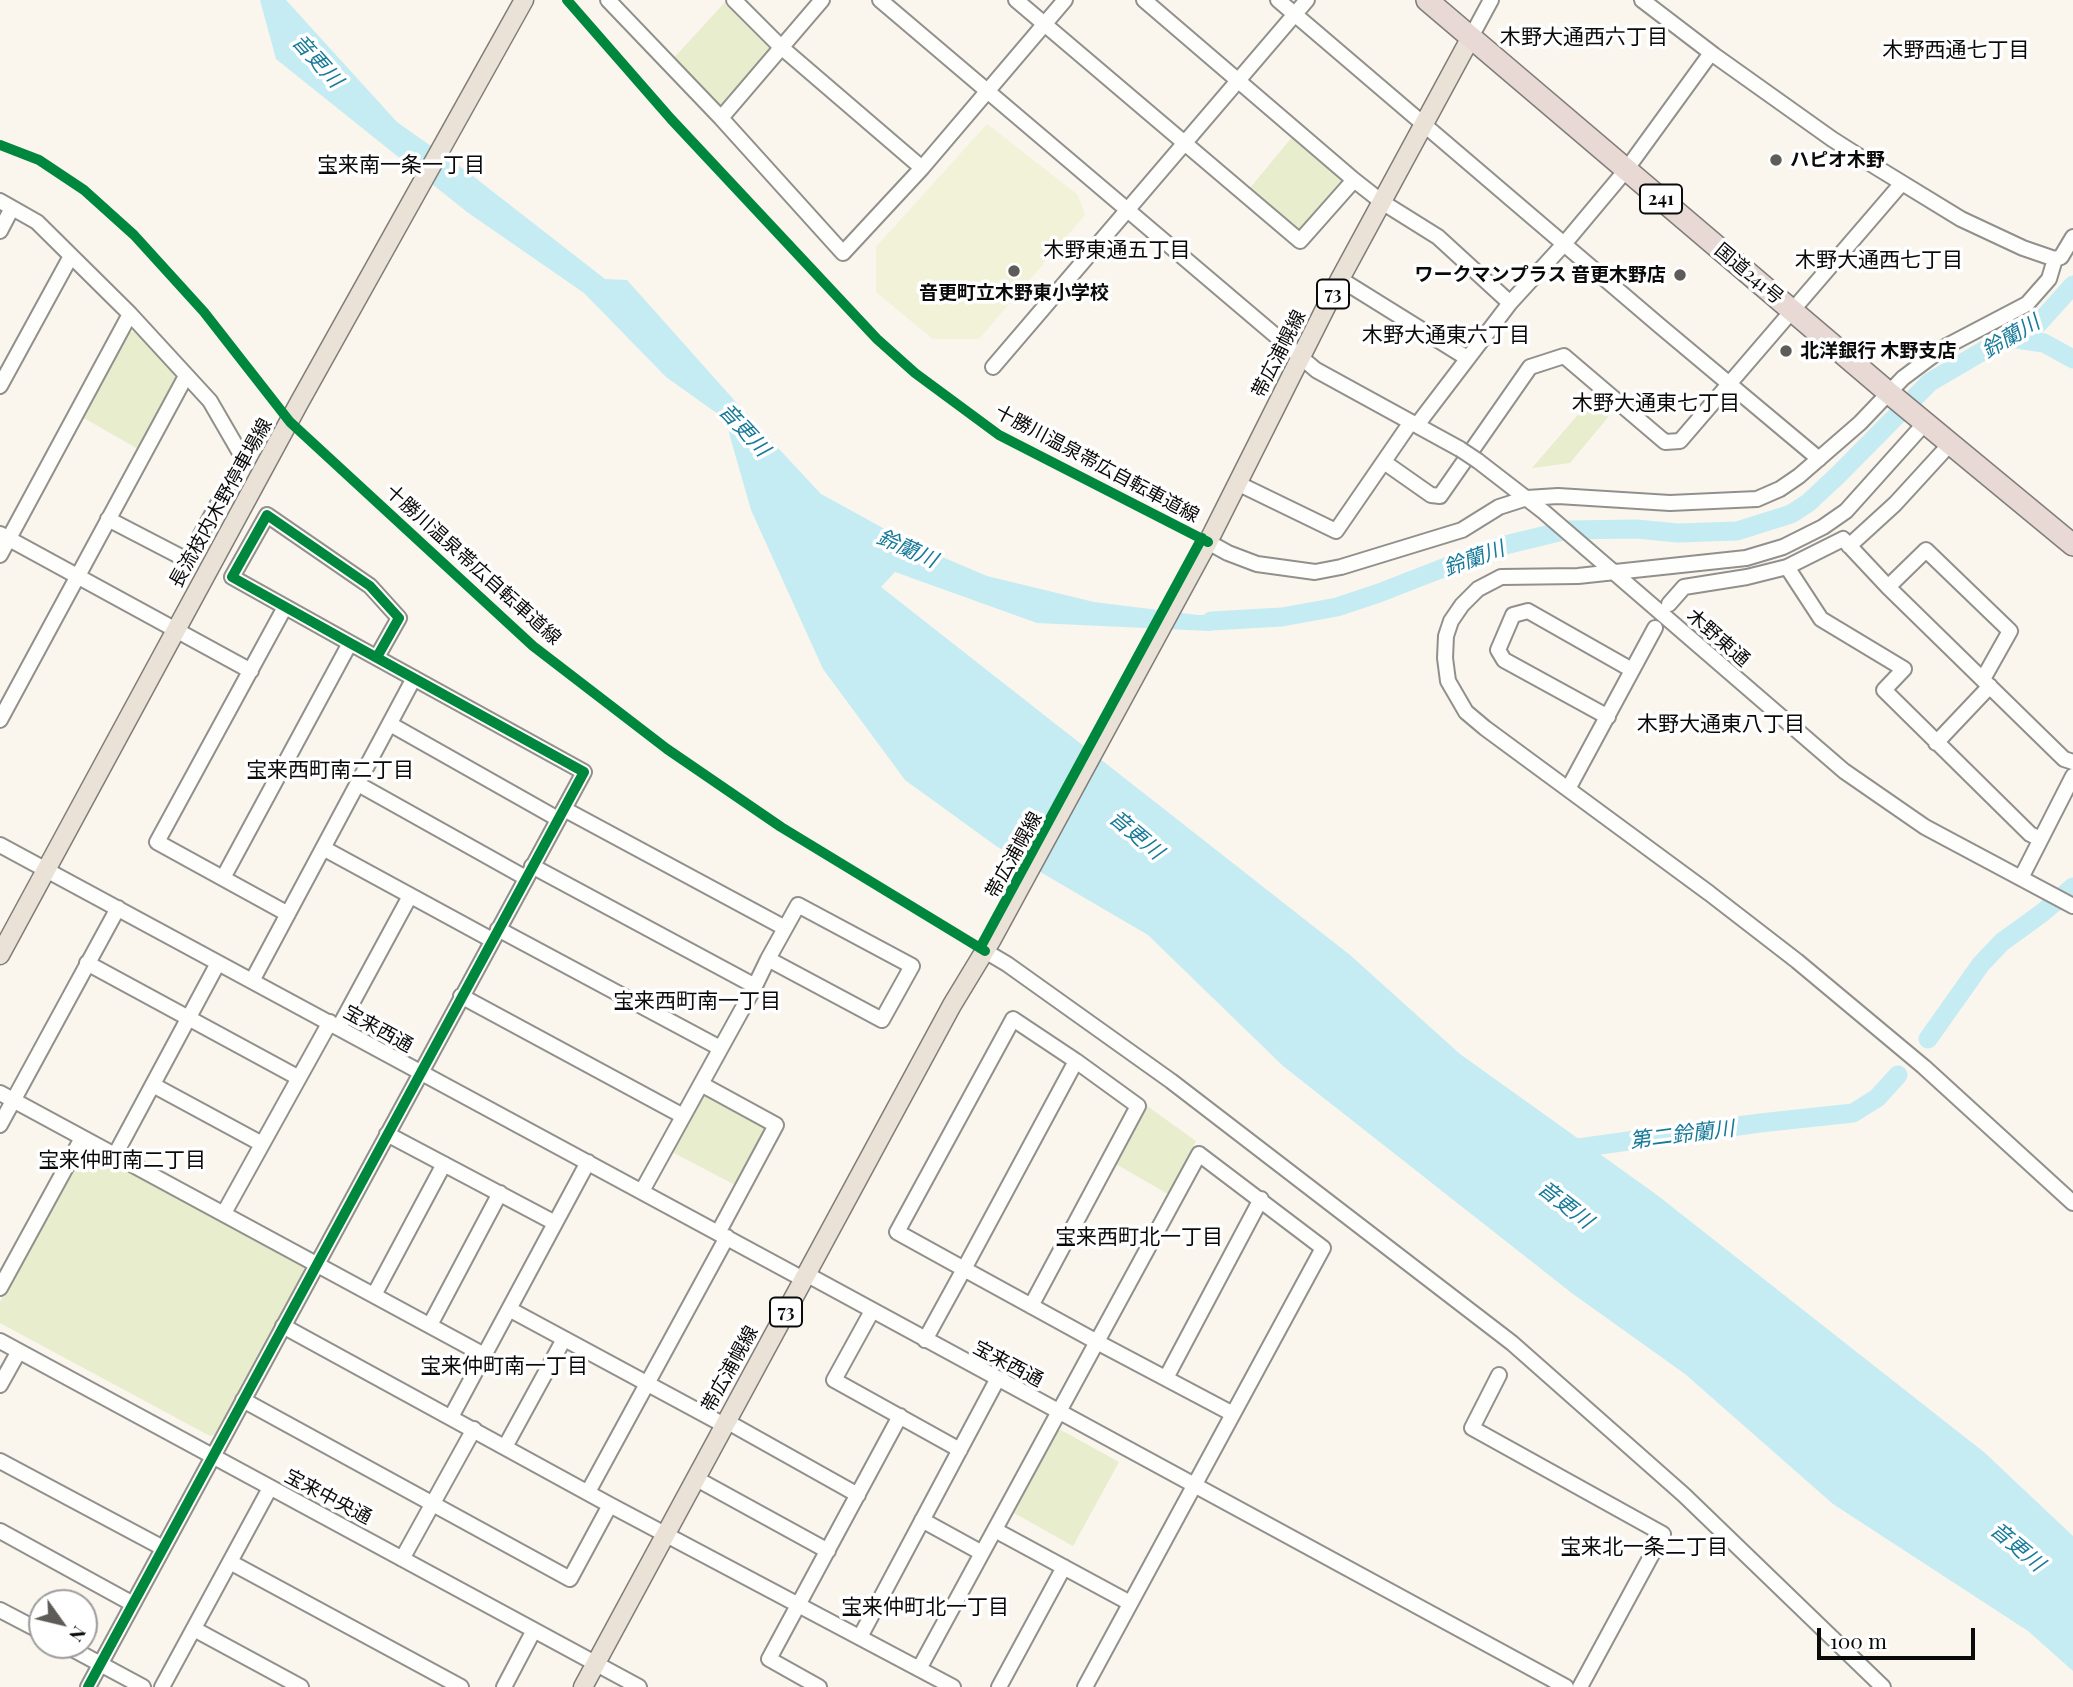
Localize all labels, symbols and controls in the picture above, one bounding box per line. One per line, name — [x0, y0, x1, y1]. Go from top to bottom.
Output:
district label: 木野大通西六丁目 — [1500, 24, 1668, 50]
water label: 音更川 — [287, 29, 347, 93]
district label: 木野西通七丁目 — [1883, 37, 2029, 63]
place label: ハピオ木野 — [1790, 149, 1885, 171]
district label: 宝来南一条一丁目 — [317, 152, 485, 178]
marker: ハピオ木野 — [1768, 152, 1784, 168]
road number: 241 — [1640, 184, 1682, 214]
district label: 木野東通五丁目 — [1044, 237, 1190, 263]
street label: 国道241号 — [1710, 239, 1788, 309]
district label: 木野大通西七丁目 — [1795, 247, 1963, 273]
marker: 音更町立木野東小学校 — [1006, 263, 1022, 279]
place label: ワークマンプラス 音更木野店 — [1415, 264, 1666, 286]
marker: ワークマンプラス 音更木野店 — [1672, 267, 1688, 283]
road number: 73 — [1317, 280, 1349, 308]
place label: 音更町立木野東小学校 — [919, 282, 1109, 304]
street label: 帯広浦幌線 — [1247, 307, 1311, 401]
water label: 鈴蘭川 — [1978, 310, 2044, 364]
district label: 木野大通東六丁目 — [1362, 322, 1530, 348]
place label: 北洋銀行 木野支店 — [1800, 340, 1956, 362]
marker: 北洋銀行 木野支店 — [1778, 343, 1794, 359]
district label: 木野大通東七丁目 — [1572, 390, 1740, 416]
water label: 音更川 — [713, 398, 775, 462]
street label: 十勝川温泉帯広自転車道線 — [991, 400, 1203, 528]
street label: 長流枝内木野停車場線 — [165, 414, 277, 592]
street label: 十勝川温泉帯広自転車道線 — [381, 480, 565, 650]
water label: 鈴蘭川 — [873, 525, 941, 573]
water label: 鈴蘭川 — [1440, 536, 1508, 582]
street label: 木野東通 — [1682, 604, 1754, 672]
district label: 木野大通東八丁目 — [1637, 711, 1805, 737]
district label: 宝来西町南二丁目 — [246, 757, 414, 783]
water label: 音更川 — [1104, 805, 1168, 865]
street label: 帯広浦幌線 — [981, 808, 1047, 902]
district label: 宝来西町南一丁目 — [613, 988, 781, 1014]
street label: 宝来西通 — [339, 1001, 417, 1057]
water label: 第二鈴蘭川 — [1628, 1116, 1736, 1154]
district label: 宝来仲町南二丁目 — [38, 1147, 206, 1173]
water label: 音更川 — [1532, 1176, 1598, 1234]
district label: 宝来西町北一丁目 — [1055, 1224, 1223, 1250]
road number: 73 — [770, 1297, 802, 1326]
street label: 帯広浦幌線 — [697, 1322, 763, 1416]
street label: 宝来西通 — [969, 1336, 1047, 1392]
district label: 宝来仲町南一丁目 — [420, 1353, 588, 1379]
street label: 宝来中央通 — [281, 1465, 375, 1529]
water label: 音更川 — [1985, 1517, 2049, 1577]
district label: 宝来北一条二丁目 — [1560, 1534, 1728, 1560]
north arrow — [28, 1589, 98, 1659]
district label: 宝来仲町北一丁目 — [841, 1594, 1009, 1620]
scale bar — [1821, 1614, 1979, 1658]
text: N — [64, 1622, 93, 1648]
text: 100 m — [1830, 1626, 1887, 1654]

